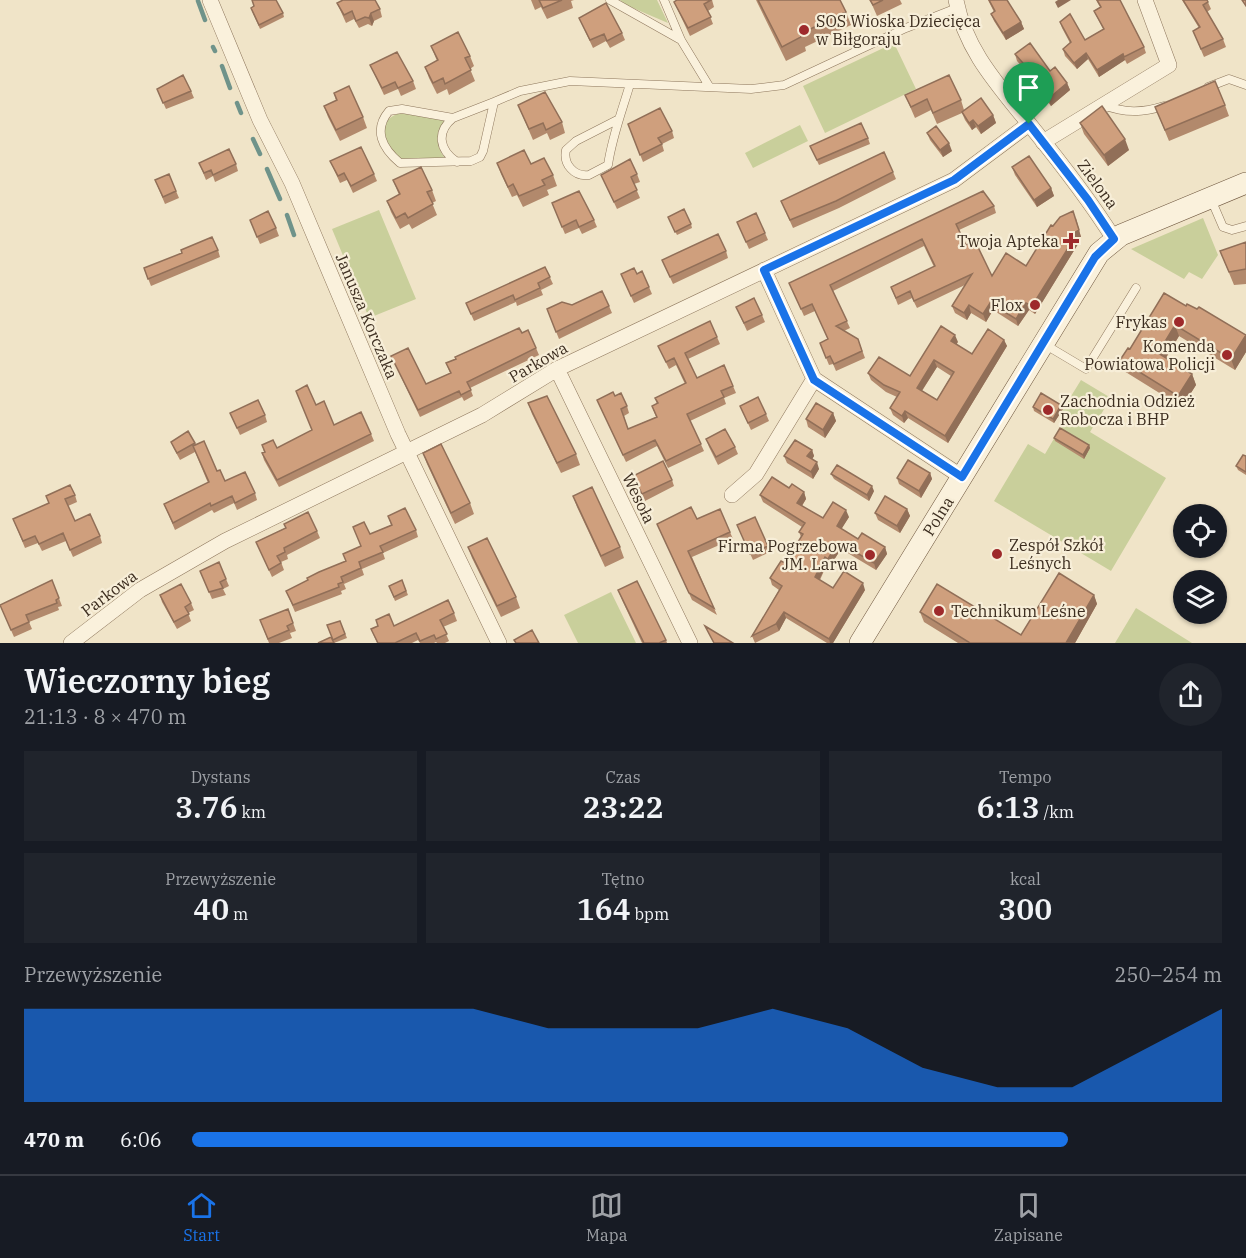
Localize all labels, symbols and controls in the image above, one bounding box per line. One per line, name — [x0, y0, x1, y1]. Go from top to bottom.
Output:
place label: SOS Wioska Dziecięca w Biłgoraju — [816, 11, 981, 49]
marker: SOS Wioska Dziecięca w Biłgoraju — [797, 23, 811, 37]
pin — [1003, 62, 1054, 124]
icon: arrive — [1012, 71, 1045, 104]
street label: Zielona — [1073, 155, 1123, 213]
place label: Twoja Apteka — [957, 231, 1059, 251]
marker: Twoja Apteka — [1064, 234, 1078, 248]
street label: Janusza Korczaka — [332, 250, 403, 382]
place label: Flox — [990, 295, 1023, 315]
marker: Flox — [1028, 298, 1042, 312]
place label: Frykas — [1115, 312, 1167, 332]
marker: Frykas — [1172, 315, 1186, 329]
place label: Komenda Powiatowa Policji — [1084, 336, 1215, 374]
street label: Parkowa — [505, 337, 571, 387]
marker: Komenda Powiatowa Policji — [1220, 348, 1234, 362]
place label: Zachodnia Odzież Robocza i BHP — [1060, 391, 1195, 429]
marker: Zachodnia Odzież Robocza i BHP — [1041, 403, 1055, 417]
street label: Wesoła — [618, 469, 660, 527]
street label: Polna — [918, 492, 958, 539]
map controls — [1173, 504, 1227, 624]
button: locate — [1173, 504, 1227, 558]
place label: Zespół Szkół Leśnych — [1009, 535, 1104, 573]
place label: Firma Pogrzebowa JM. Larwa — [718, 536, 858, 574]
marker: Zespół Szkół Leśnych — [990, 547, 1004, 561]
marker: Firma Pogrzebowa JM. Larwa — [863, 548, 877, 562]
street label: Parkowa — [77, 565, 141, 620]
button: layers — [1173, 570, 1227, 624]
place label: Technikum Leśne — [951, 601, 1086, 621]
marker: Technikum Leśne — [932, 604, 946, 618]
text: Wieczorny bieg — [24, 659, 270, 702]
button: share — [1159, 663, 1222, 726]
text: 21:13 · 8 × 470 m — [24, 703, 187, 730]
text: Dystans — [191, 767, 251, 787]
text: Czas — [605, 767, 641, 787]
text: Tempo — [999, 767, 1052, 787]
text: 3.76 — [175, 787, 238, 826]
text: 23:22 — [583, 787, 663, 826]
text: 6:13 — [977, 787, 1040, 826]
text: km — [238, 802, 266, 822]
text: /km — [1040, 802, 1074, 822]
text: Przewyższenie — [165, 869, 276, 889]
text: Tętno — [601, 869, 645, 889]
text: kcal — [1010, 869, 1041, 889]
text: 40 — [193, 889, 229, 928]
text: 164 — [577, 889, 631, 928]
text: 300 — [998, 889, 1052, 928]
text: m — [229, 904, 248, 924]
text: bpm — [631, 904, 669, 924]
text: Przewyższenie — [24, 961, 162, 988]
text: 250–254 m — [1115, 961, 1222, 988]
text: 470 m — [24, 1126, 84, 1153]
text: 6:06 — [120, 1126, 162, 1153]
tab: Start — [183, 1189, 220, 1245]
tab: Mapa — [586, 1189, 627, 1245]
tab: Zapisane — [994, 1189, 1063, 1245]

